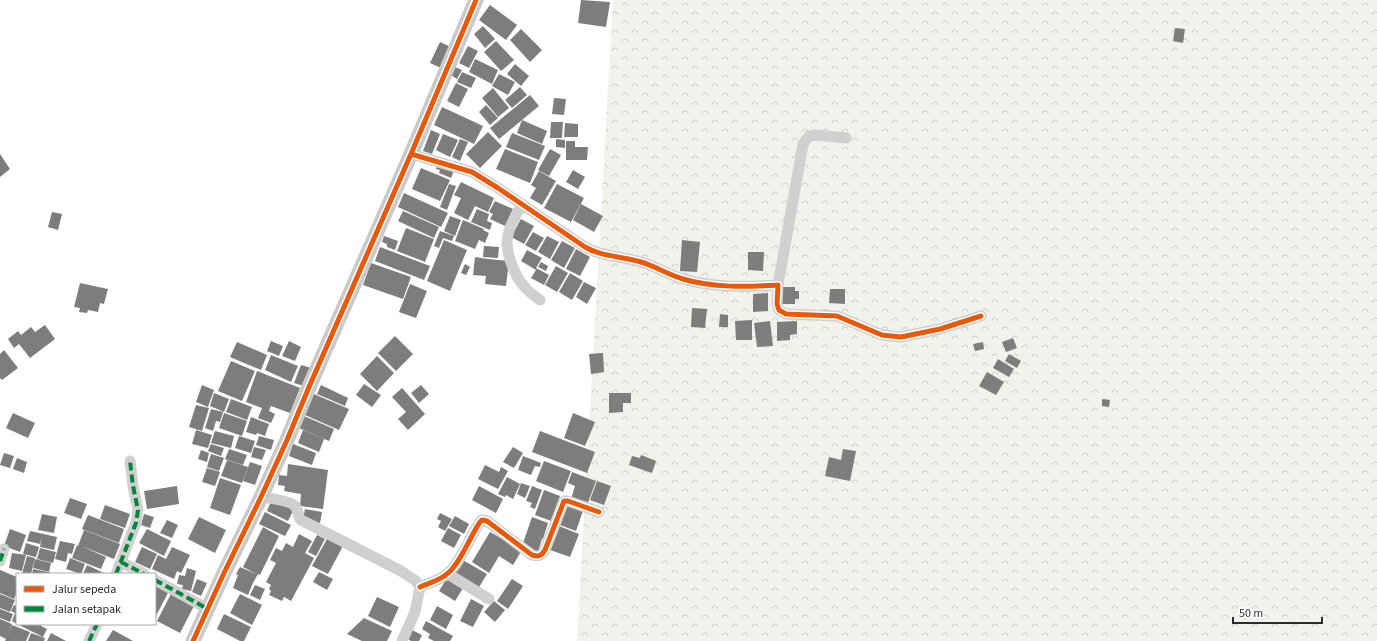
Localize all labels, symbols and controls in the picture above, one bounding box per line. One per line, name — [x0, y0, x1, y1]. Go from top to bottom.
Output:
legend — [16, 573, 156, 625]
text: Jalur sepeda — [52, 581, 116, 598]
scale bar — [1233, 599, 1322, 625]
text: Jalan setapak — [52, 601, 121, 618]
text: 50 m — [1239, 605, 1263, 622]

